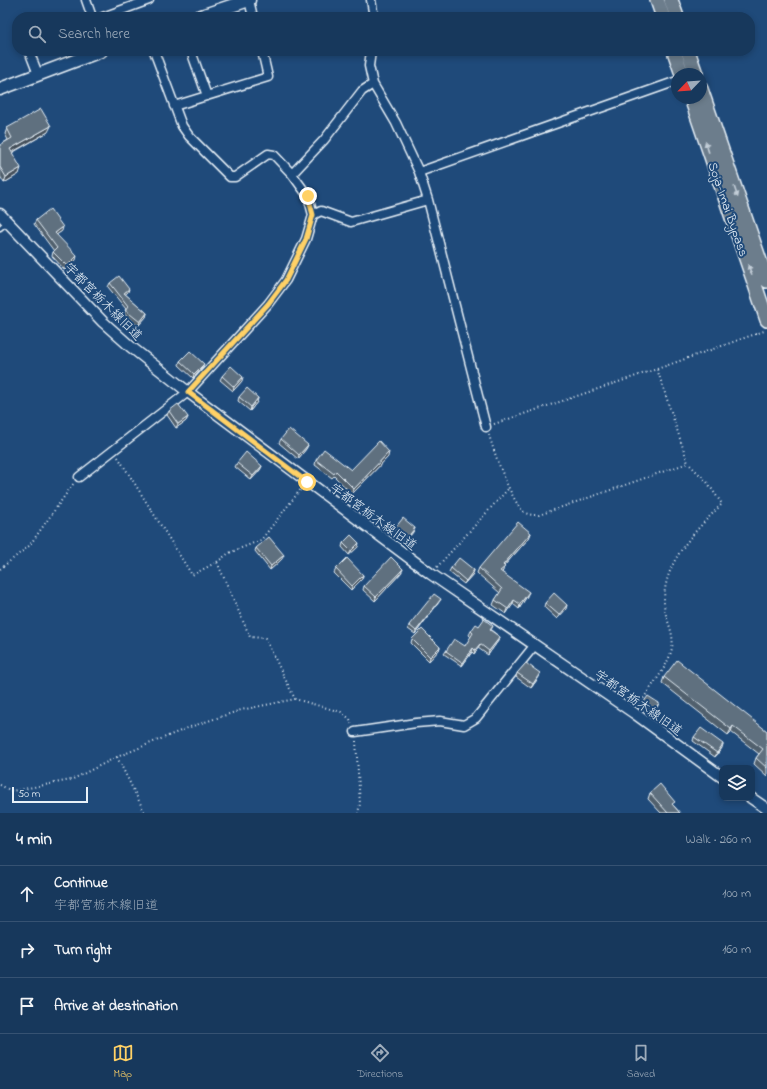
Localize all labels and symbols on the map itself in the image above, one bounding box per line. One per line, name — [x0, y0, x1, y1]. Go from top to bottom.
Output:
north arrow — [671, 68, 707, 104]
one-way arrow — [704, 141, 710, 153]
street label: Soja-Imai Bypass — [702, 160, 753, 260]
one-way arrow — [734, 186, 740, 198]
route end — [299, 187, 317, 205]
street label: 宇都宮栃木線旧道 — [59, 259, 146, 346]
one-way arrow — [746, 264, 752, 276]
route start — [298, 473, 316, 491]
street label: 宇都宮栃木線旧道 — [325, 479, 421, 555]
street label: 宇都宮栃木線旧道 — [590, 666, 686, 741]
scale bar — [12, 785, 88, 804]

